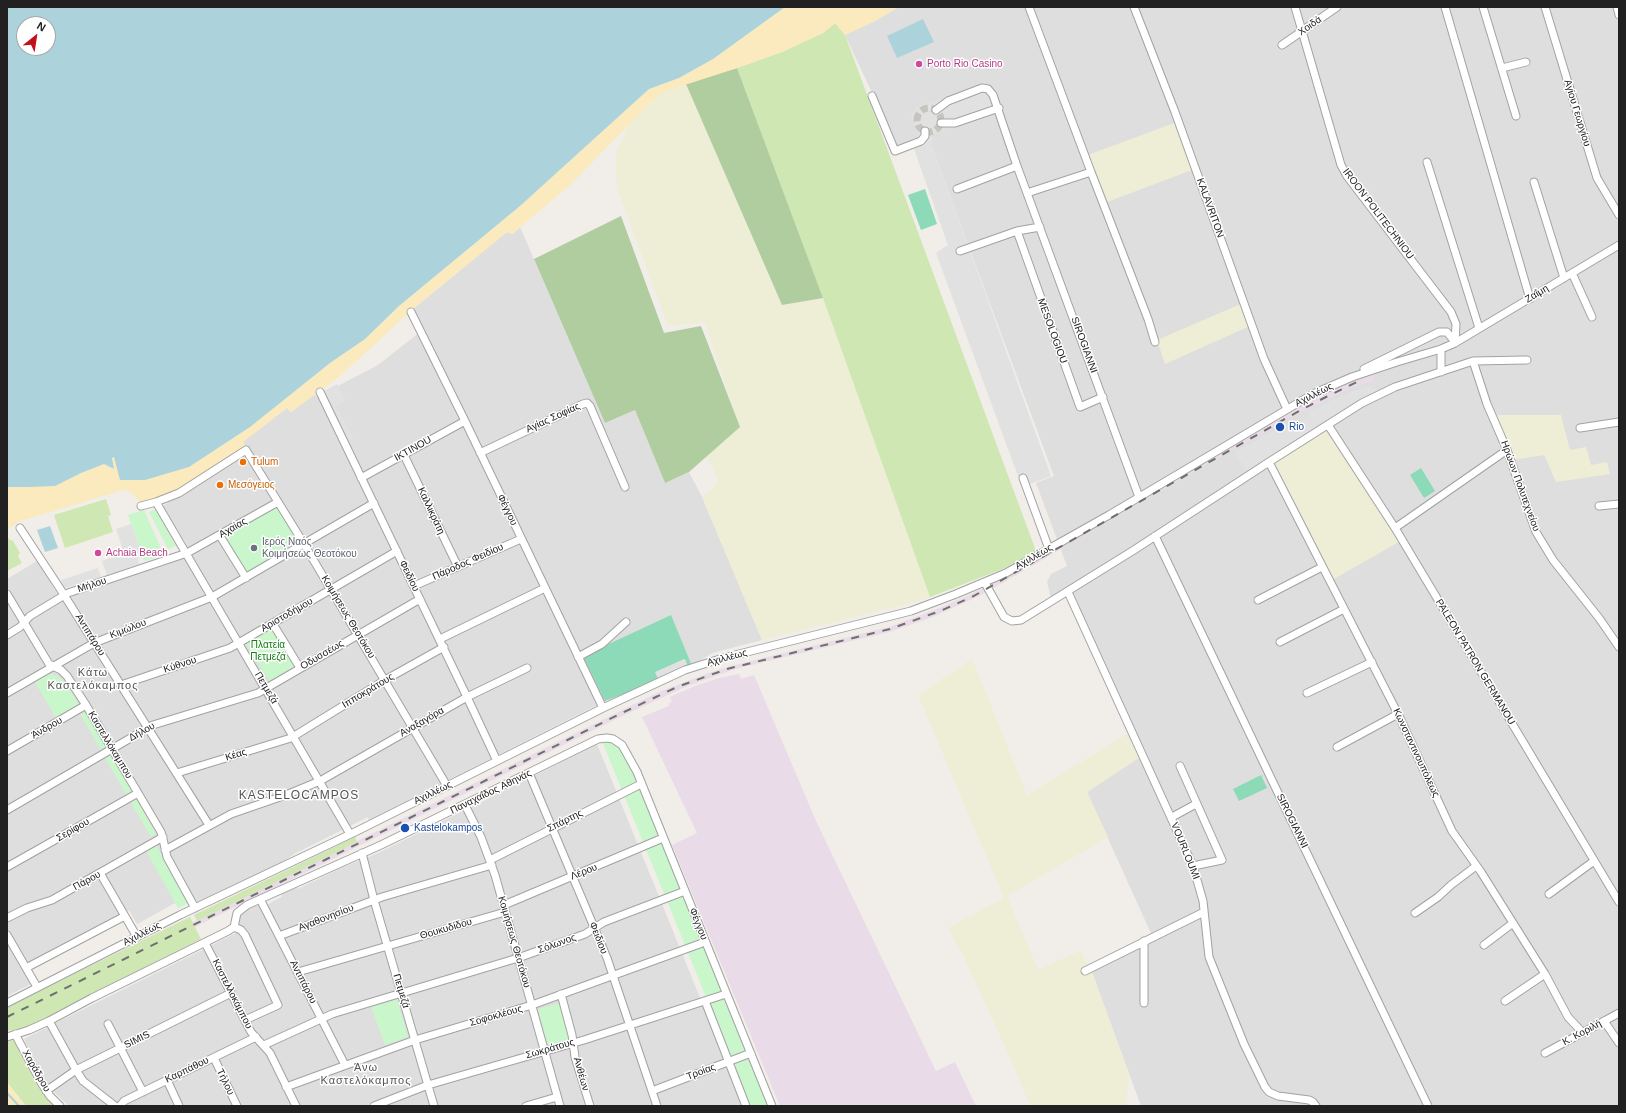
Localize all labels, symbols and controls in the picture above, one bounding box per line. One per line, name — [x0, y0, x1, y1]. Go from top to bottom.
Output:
street label: Χοιδά — [1296, 14, 1324, 38]
north arrow — [16, 16, 56, 56]
text: N — [35, 19, 48, 34]
place label: Porto Rio Casino — [927, 58, 1003, 70]
marker: Porto Rio Casino — [914, 59, 924, 69]
street label: Αγίου Γεωργίου — [1561, 78, 1593, 148]
street label: IROON POLITECHNIOU — [1340, 166, 1416, 262]
street label: KALAVRITON — [1194, 177, 1226, 239]
street label: Ζαΐμη — [1523, 282, 1551, 306]
street label: MESOLOGIOU — [1035, 297, 1069, 365]
street label: SIROGIANNI — [1068, 315, 1100, 375]
street label: Αχιλλέως — [1293, 380, 1335, 410]
street label: Αγίας Σοφίας — [524, 400, 582, 436]
marker: Rio — [1274, 421, 1286, 433]
place label: Rio — [1289, 421, 1304, 433]
street label: IKTINOU — [392, 434, 434, 464]
street label: Ηρώων Πολυτεχνείου — [1498, 439, 1542, 533]
place label: Tulum — [251, 456, 278, 468]
marker: Tulum — [238, 457, 248, 467]
place label: Μεσόγειος — [228, 479, 275, 491]
marker: Μεσόγειος — [215, 480, 225, 490]
street label: Καλλικράτη — [415, 486, 447, 536]
street label: Φέγγου — [494, 492, 520, 528]
street label: Αχαίας — [217, 515, 249, 541]
place label: Ιερός Ναός Κοιμήσεως Θεοτόκου — [262, 536, 357, 560]
street label: Πάροδος Φειδίου — [431, 541, 505, 583]
street label: Αχιλλέως — [1013, 542, 1055, 572]
marker: Ιερός Ναός Κοιμήσεως Θεοτόκου — [249, 543, 259, 553]
place label: Achaia Beach — [106, 547, 168, 559]
marker: Achaia Beach — [93, 548, 103, 558]
street label: Φειδίου — [396, 558, 422, 594]
street label: Κοιμήσεως Θεοτόκου — [318, 573, 378, 661]
street label: Μήλου — [76, 575, 108, 595]
street label: Αριστοδήμου — [259, 595, 315, 635]
street label: PALEON PATRON GERMANOU — [1433, 597, 1517, 727]
street label: Αντιπάρου — [72, 612, 108, 658]
street label: Κιμώλου — [108, 617, 148, 641]
street label: Οδυσσέως — [298, 637, 346, 673]
park label: Πλατεία Πετμεζά — [250, 639, 286, 662]
street label: Αχιλλέως — [706, 647, 748, 669]
street label: Κύθνου — [162, 654, 198, 676]
district label: Κάτω Καστελόκαμπος — [48, 666, 138, 692]
street label: Πετμεζά — [252, 670, 280, 706]
street label: Ιπποκράτους — [340, 671, 396, 711]
street label: Αναξαγόρα — [398, 704, 446, 740]
street label: Κωνσταντινουπόλεως — [1390, 707, 1442, 799]
street label: Καστελλόκαμπου — [85, 709, 135, 781]
street label: Άνδρου — [29, 714, 65, 742]
street label: Δήλου — [127, 720, 157, 744]
street label: Κέας — [224, 746, 248, 764]
street label: Παναχαΐδος Αθηνάς — [448, 767, 534, 817]
street label: Αχιλλέως — [412, 779, 454, 807]
district label: KASTELOCAMPOS — [239, 789, 359, 803]
street label: SIROGIANNI — [1274, 792, 1310, 850]
street label: Σπάρτης — [545, 807, 585, 835]
street label: Σερίφου — [54, 816, 92, 844]
street label: VOURLOUMI — [1168, 821, 1202, 881]
marker: Kastelokampos — [399, 822, 411, 834]
place label: Kastelokampos — [414, 822, 482, 834]
street label: Λέρου — [569, 861, 599, 883]
street label: Πάρου — [71, 869, 103, 893]
street label: Κοιμήσεως Θεοτόκου — [495, 895, 533, 989]
street label: Αγαθονησίου — [297, 902, 355, 934]
street label: Φέγγου — [686, 906, 710, 942]
street label: Θουκυδίδου — [419, 916, 473, 942]
street label: Αχιλλέως — [121, 919, 163, 949]
street label: Φειδίου — [586, 920, 610, 956]
street label: Σόλωνος — [536, 932, 578, 956]
street label: Καστελλοκάμπου — [209, 957, 255, 1031]
street label: Αντιπάρου — [287, 958, 319, 1006]
street label: Πετμεζά — [390, 972, 412, 1010]
street label: Σοφοκλέους — [468, 1003, 524, 1029]
street label: Κ. Κοριλή — [1560, 1018, 1604, 1048]
street label: SIMIS — [122, 1029, 152, 1051]
street label: Σωκράτους — [524, 1036, 576, 1062]
street label: Χαράδρου — [19, 1048, 53, 1094]
street label: Καρπάθου — [163, 1054, 211, 1086]
street label: Ανθέων — [571, 1056, 591, 1092]
district label: Άνω Καστελόκαμπος — [321, 1061, 411, 1087]
street label: Τροίας — [685, 1061, 717, 1083]
street label: Τήλου — [214, 1067, 236, 1097]

